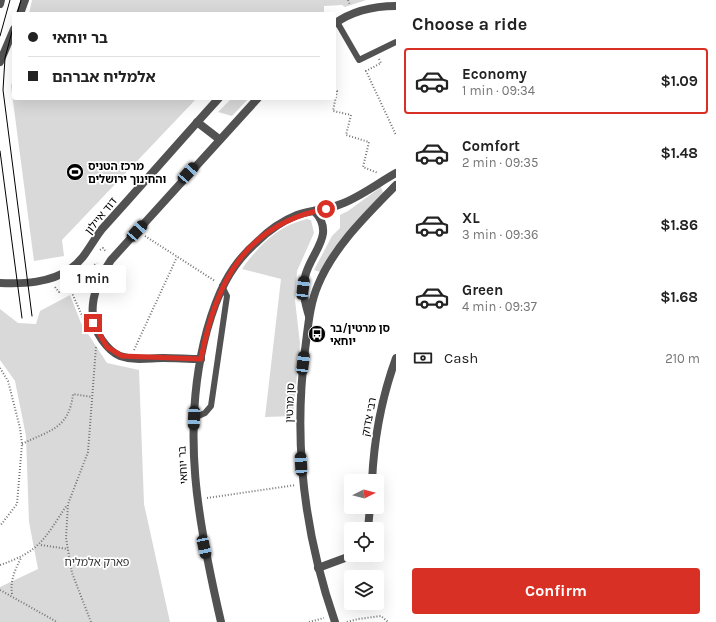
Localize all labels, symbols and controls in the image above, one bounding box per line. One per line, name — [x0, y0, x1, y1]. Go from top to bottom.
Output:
text: Choose a ride — [412, 13, 527, 35]
text: בר יוחאי — [52, 29, 108, 47]
icon: car — [414, 63, 450, 99]
text: Economy — [462, 65, 527, 83]
text: אלמליח אברהם — [52, 68, 156, 86]
text: $1.09 — [660, 72, 698, 90]
text: 1 min · 09:34 — [462, 83, 535, 98]
icon: car — [414, 135, 450, 171]
text: Comfort — [462, 137, 520, 155]
text: $1.48 — [660, 144, 698, 162]
text: 2 min · 09:35 — [462, 155, 538, 170]
place label: מרכז הטניס והחינוך ירושלים — [88, 160, 166, 186]
car — [176, 160, 200, 186]
sports icon: מרכז הטניס והחינוך ירושלים — [65, 162, 85, 182]
street label: דוד איילון — [82, 195, 120, 237]
route start — [317, 200, 335, 218]
icon: car — [414, 207, 450, 243]
text: XL — [462, 209, 480, 227]
text: $1.86 — [660, 216, 698, 234]
car — [125, 218, 149, 244]
text: 3 min · 09:36 — [462, 227, 539, 242]
callout: 1 min — [60, 265, 126, 293]
text: 1 min — [77, 271, 109, 286]
car — [296, 275, 310, 301]
icon: car — [414, 279, 450, 315]
text: Green — [462, 281, 503, 299]
text: $1.68 — [660, 288, 698, 306]
text: 4 min · 09:37 — [462, 299, 537, 314]
route end — [84, 314, 102, 332]
place label: סן מרטין/בר יוחאי — [330, 322, 391, 348]
bus stop icon: סן מרטין/בר יוחאי — [307, 324, 327, 344]
icon: cash — [412, 347, 434, 369]
text: Cash — [444, 349, 478, 367]
car — [296, 350, 310, 376]
text: 210 m — [665, 351, 700, 366]
street label: סן מרטין — [283, 383, 297, 423]
street label: רבי צדוק — [359, 396, 379, 438]
car — [188, 406, 200, 430]
street label: בר יוחאי — [176, 446, 190, 484]
car — [294, 452, 308, 476]
north arrow — [344, 474, 384, 514]
map controls — [344, 474, 384, 610]
button: locate — [344, 522, 384, 562]
car — [196, 534, 212, 560]
park label: פארק אלמליח — [65, 556, 130, 569]
button: Confirm — [412, 568, 700, 614]
button: layers — [344, 570, 384, 610]

